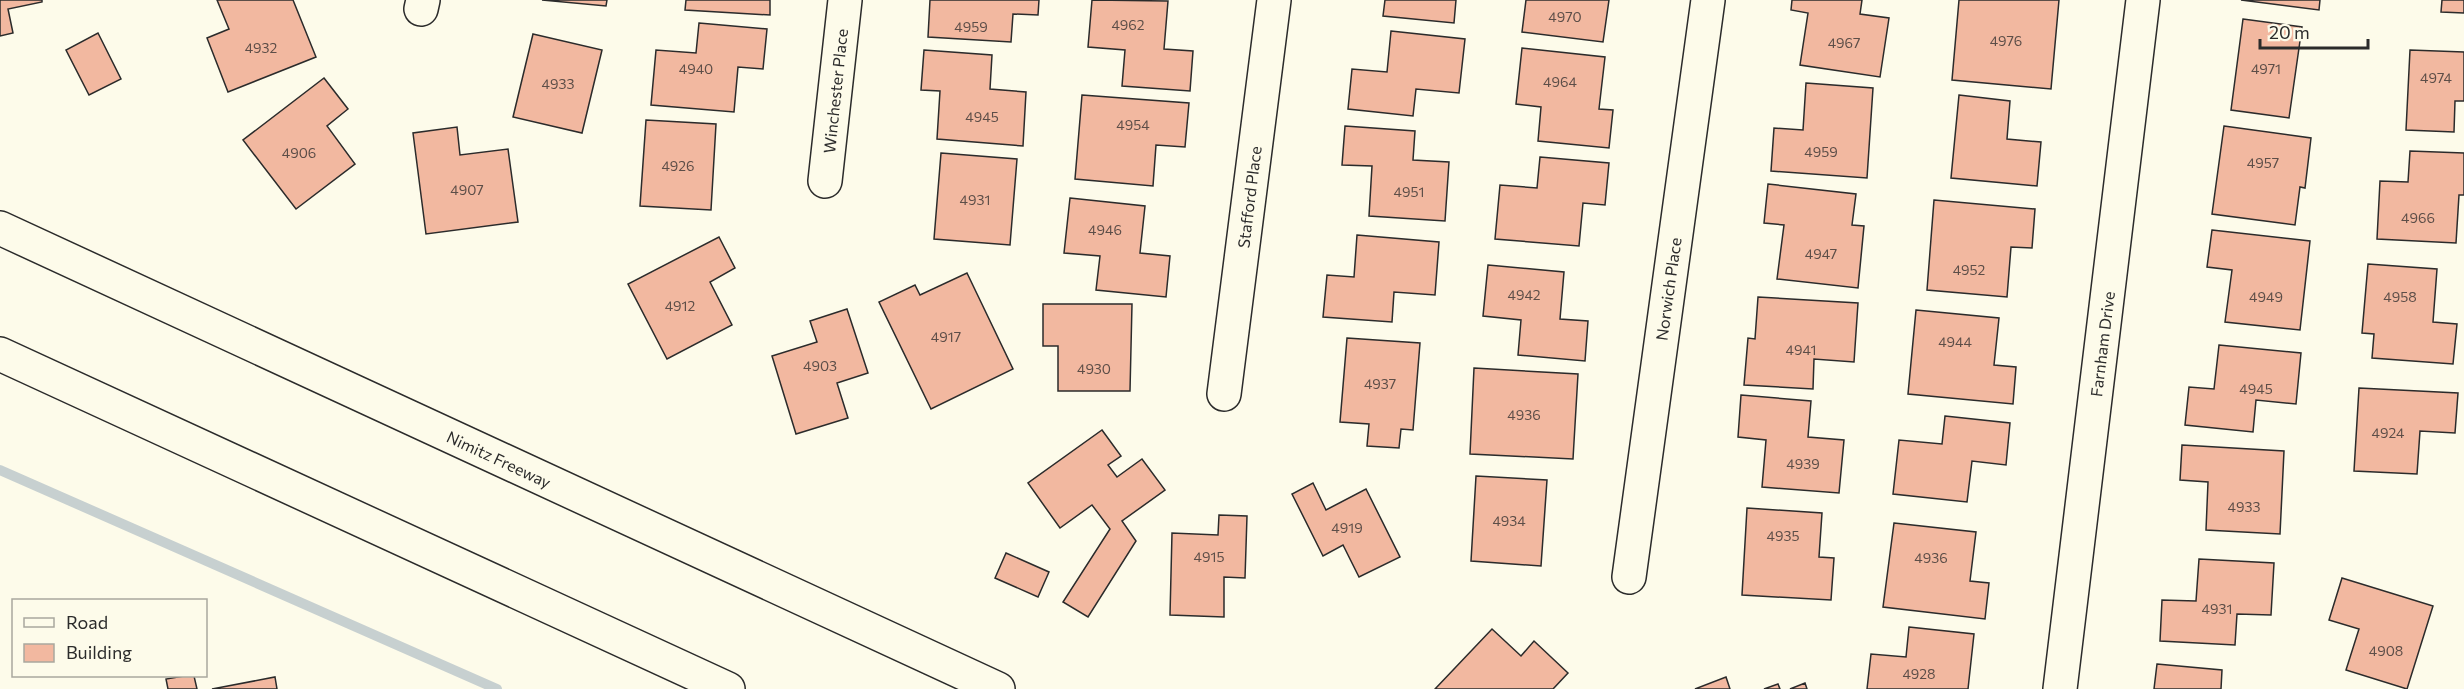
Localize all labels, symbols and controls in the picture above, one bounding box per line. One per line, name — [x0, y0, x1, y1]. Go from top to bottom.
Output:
house number: 4970 — [1548, 8, 1582, 25]
scale bar — [2260, 12, 2368, 50]
house number: 4962 — [1111, 16, 1145, 33]
house number: 4959 — [954, 18, 988, 35]
text: 20 m — [2269, 21, 2310, 43]
street label: Winchester Place — [819, 28, 851, 154]
house number: 4976 — [1990, 32, 2022, 49]
house number: 4967 — [1828, 34, 1860, 51]
house number: 4932 — [245, 39, 278, 56]
house number: 4940 — [679, 60, 713, 77]
house number: 4971 — [2251, 60, 2281, 77]
house number: 4974 — [2420, 69, 2452, 86]
house number: 4964 — [1543, 73, 1577, 90]
house number: 4933 — [542, 75, 574, 92]
house number: 4945 — [965, 108, 999, 125]
house number: 4954 — [1116, 116, 1150, 133]
house number: 4959 — [1804, 143, 1838, 160]
house number: 4906 — [282, 144, 316, 161]
street label: Stafford Place — [1233, 145, 1265, 249]
house number: 4957 — [2247, 154, 2279, 171]
house number: 4926 — [661, 157, 695, 174]
house number: 4907 — [450, 181, 484, 198]
house number: 4951 — [1394, 183, 1424, 200]
house number: 4931 — [960, 191, 990, 208]
house number: 4966 — [2401, 209, 2435, 226]
house number: 4946 — [1088, 221, 1122, 238]
street label: Norwich Place — [1651, 236, 1685, 342]
house number: 4947 — [1805, 245, 1837, 262]
house number: 4952 — [1953, 261, 1986, 278]
house number: 4942 — [1508, 286, 1541, 303]
house number: 4949 — [2249, 288, 2283, 305]
house number: 4958 — [2383, 288, 2417, 305]
street label: Farnham Drive — [2086, 290, 2118, 398]
house number: 4912 — [665, 297, 696, 314]
house number: 4917 — [931, 328, 961, 345]
house number: 4944 — [1938, 333, 1972, 350]
house number: 4941 — [1786, 341, 1816, 358]
house number: 4903 — [803, 357, 837, 374]
house number: 4930 — [1077, 360, 1111, 377]
house number: 4937 — [1364, 375, 1396, 392]
house number: 4945 — [2239, 380, 2273, 397]
house number: 4936 — [1507, 406, 1541, 423]
house number: 4924 — [2372, 424, 2405, 441]
street label: Nimitz Freeway — [444, 427, 554, 491]
house number: 4939 — [1786, 455, 1820, 472]
house number: 4933 — [2228, 498, 2260, 515]
house number: 4934 — [1492, 512, 1526, 529]
house number: 4919 — [1331, 519, 1363, 536]
house number: 4935 — [1767, 527, 1799, 544]
house number: 4915 — [1194, 548, 1224, 565]
house number: 4936 — [1914, 549, 1948, 566]
legend — [12, 599, 207, 677]
house number: 4931 — [2202, 600, 2232, 617]
text: Road — [66, 611, 108, 633]
text: Building — [66, 641, 132, 663]
house number: 4908 — [2369, 642, 2403, 659]
house number: 4928 — [1902, 665, 1936, 682]

